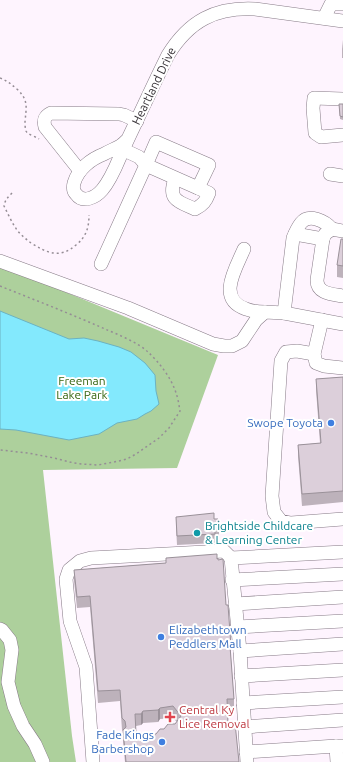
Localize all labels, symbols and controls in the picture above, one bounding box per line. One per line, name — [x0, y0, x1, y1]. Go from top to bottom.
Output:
street label: Heartland Drive — [129, 45, 178, 127]
park label: Freeman Lake Park — [56, 374, 108, 401]
place label: Swope Toyota — [247, 416, 323, 429]
marker: Swope Toyota — [326, 418, 336, 428]
place label: Brightside Childcare & Learning Center — [205, 519, 313, 546]
marker: Brightside Childcare & Learning Center — [192, 528, 202, 538]
place label: Elizabethtown Peddlers Mall — [169, 623, 247, 650]
marker: Elizabethtown Peddlers Mall — [156, 632, 166, 642]
place label: Central Ky Lice Removal — [179, 703, 250, 730]
marker: Central Ky Lice Removal — [164, 711, 176, 723]
place label: Fade Kings Barbershop — [91, 728, 154, 755]
marker: Fade Kings Barbershop — [157, 737, 167, 747]

